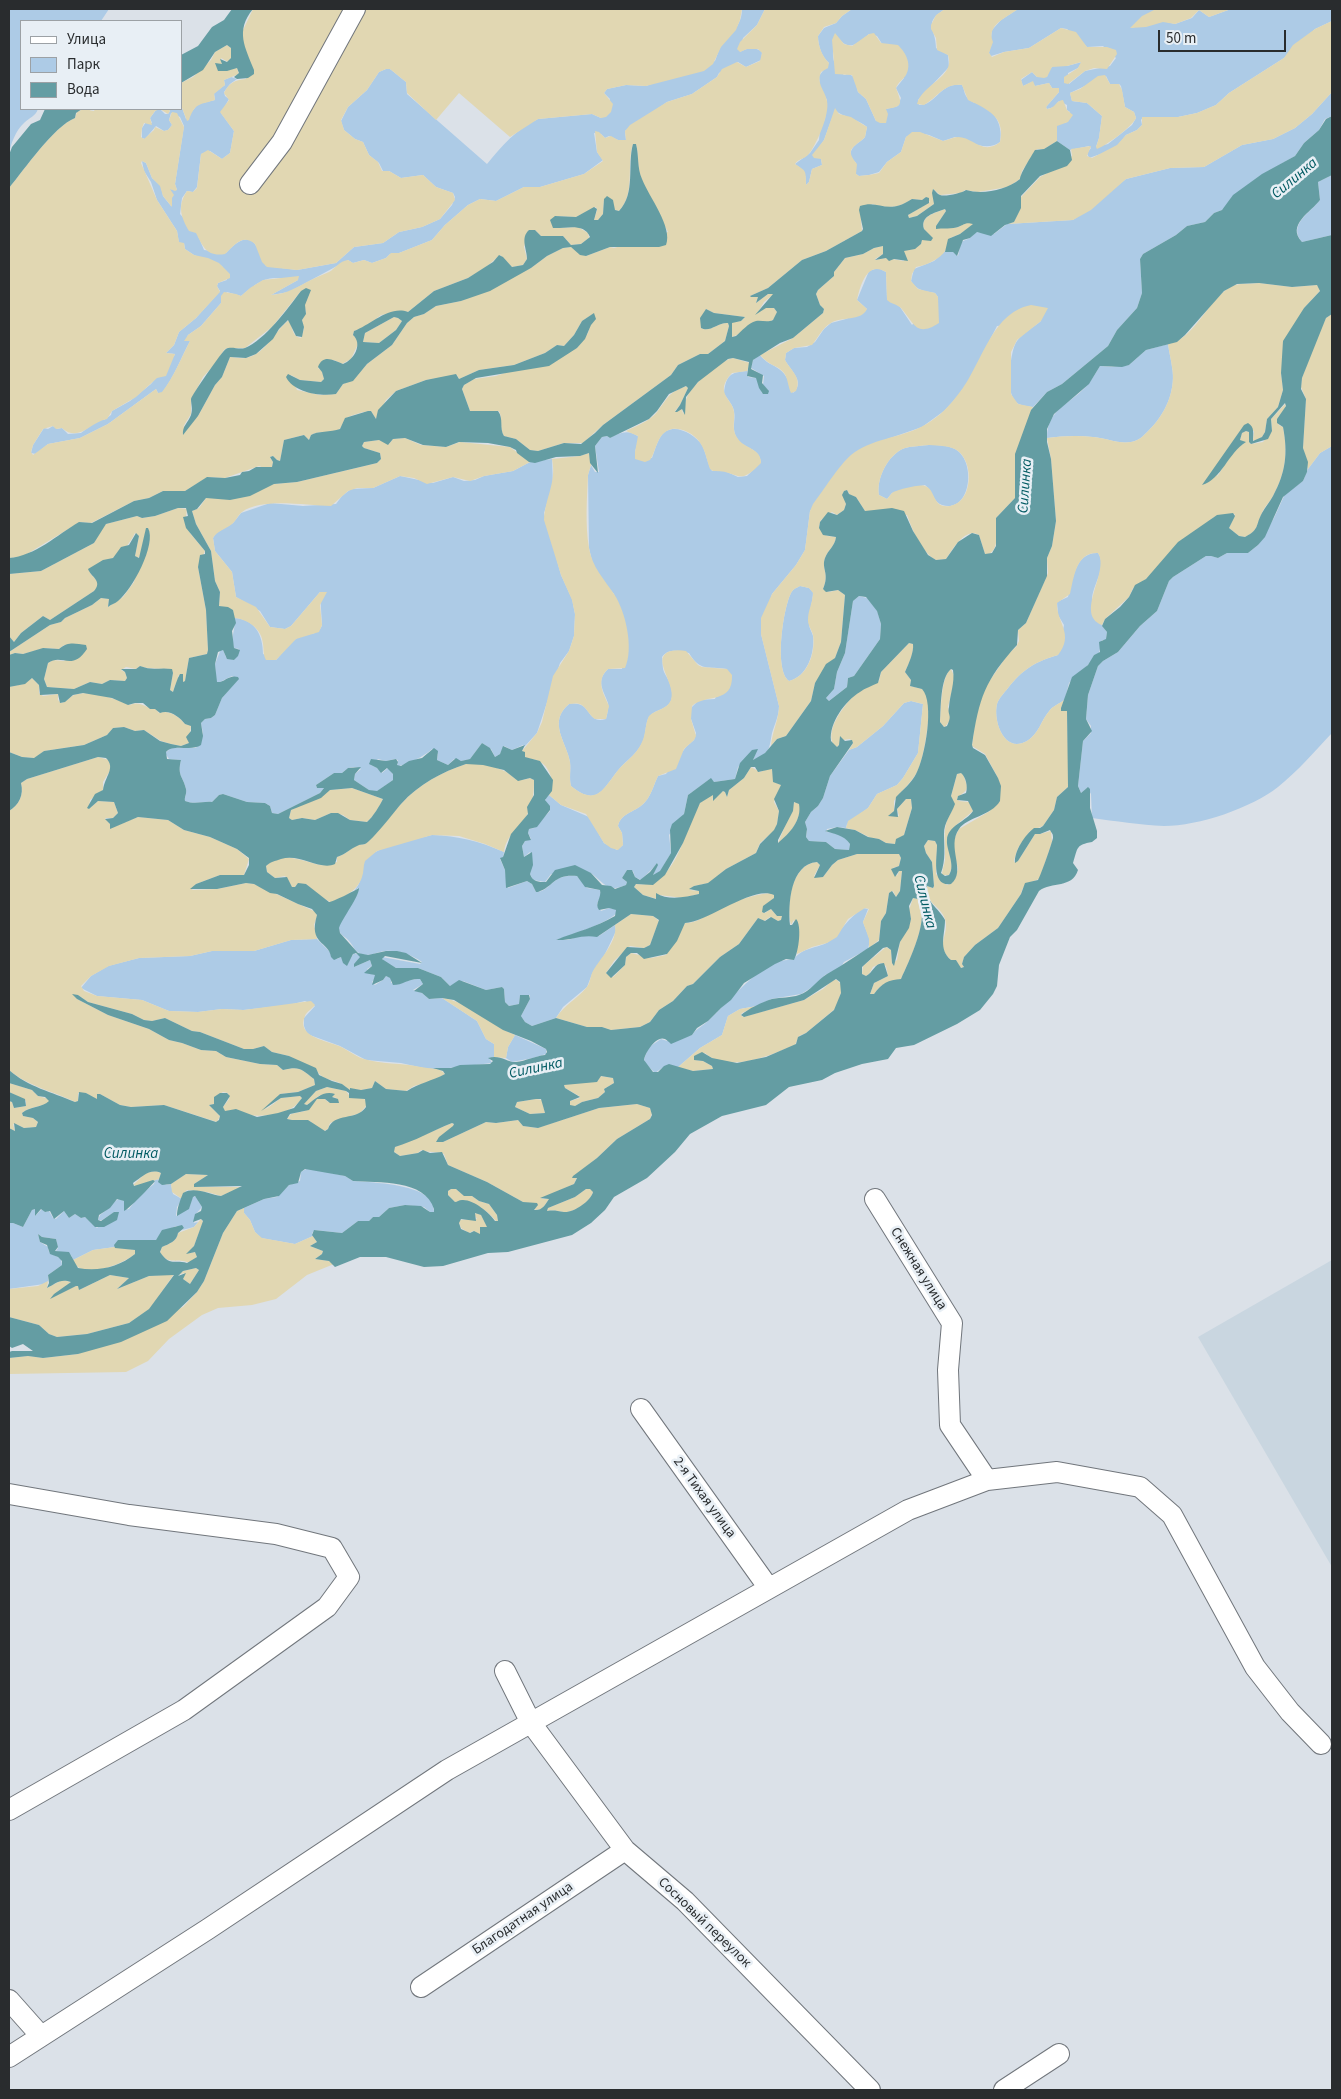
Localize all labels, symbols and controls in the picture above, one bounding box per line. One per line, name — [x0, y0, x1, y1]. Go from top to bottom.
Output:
legend — [20, 20, 182, 110]
scale bar — [1161, 20, 1288, 52]
text: 50 m — [1166, 28, 1196, 49]
text: Улица — [67, 29, 106, 50]
text: Парк — [67, 54, 100, 75]
text: Вода — [67, 79, 100, 100]
water label: Силинка — [1268, 155, 1322, 203]
water label: Силинка — [1015, 458, 1037, 514]
water label: Силинка — [909, 873, 939, 931]
water label: Силинка — [507, 1055, 565, 1083]
water label: Силинка — [104, 1146, 158, 1164]
street label: Снежная улица — [886, 1225, 950, 1313]
street label: 2-я Тихая улица — [669, 1454, 739, 1542]
street label: Сосновый переулок — [654, 1874, 754, 1972]
street label: Благодатная улица — [469, 1879, 577, 1959]

